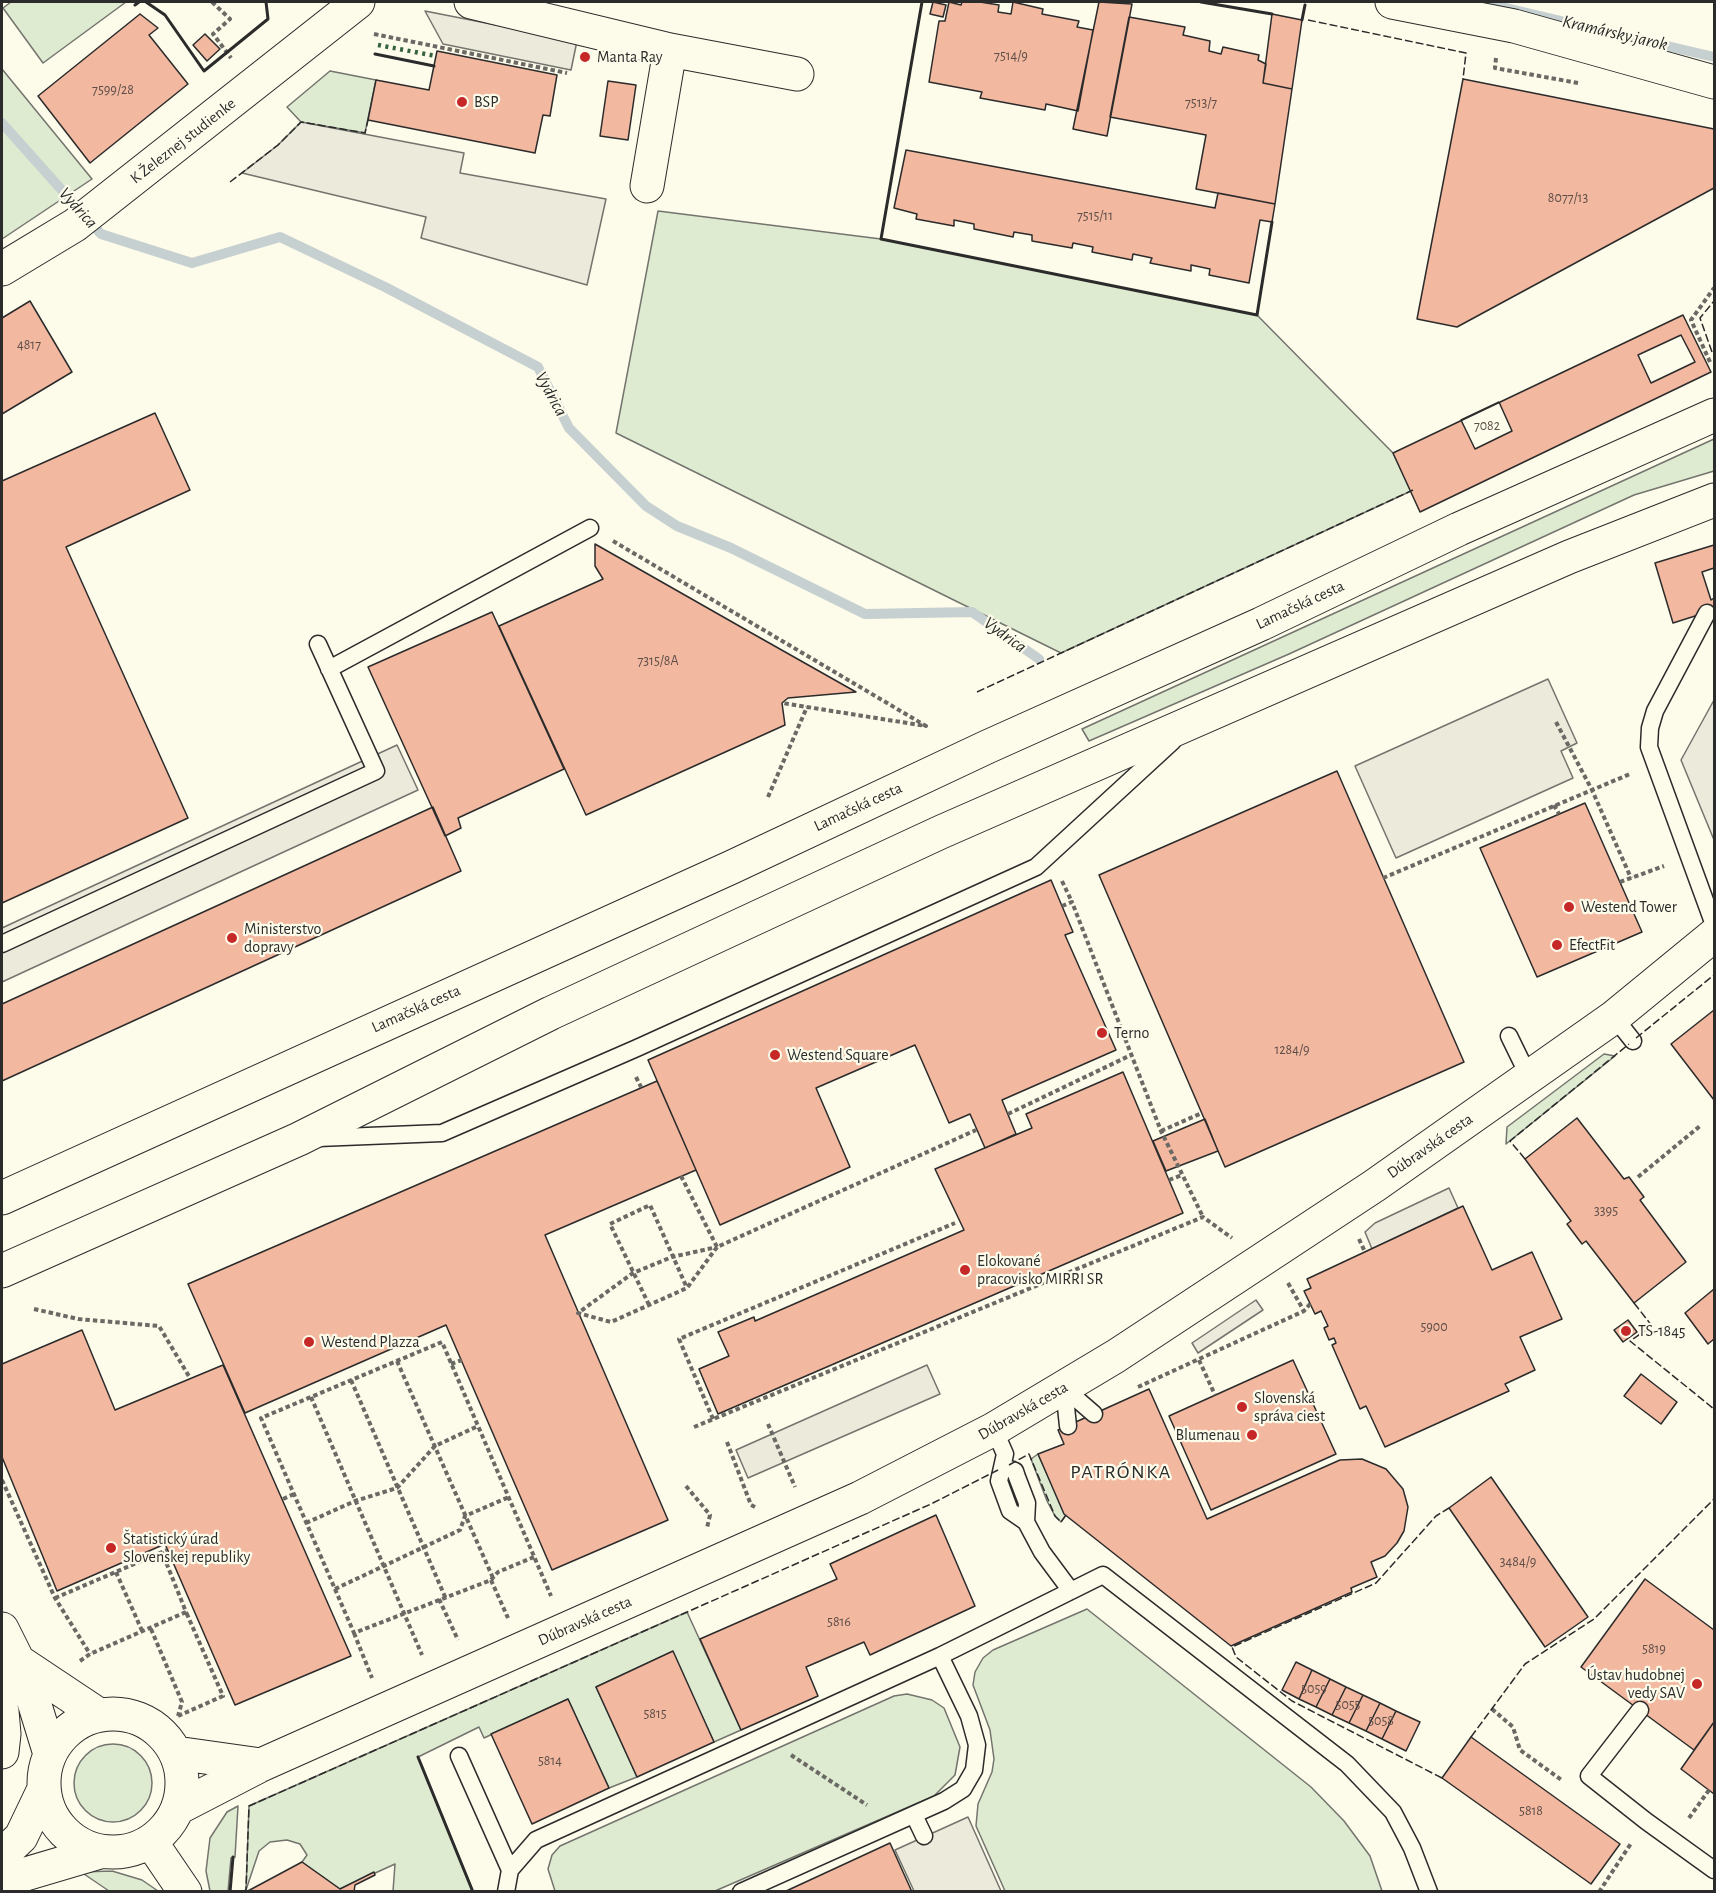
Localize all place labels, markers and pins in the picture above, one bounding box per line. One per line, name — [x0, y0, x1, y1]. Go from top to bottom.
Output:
place label: Manta Ray — [597, 47, 663, 67]
marker: Manta Ray — [578, 50, 592, 64]
place label: BSP — [474, 92, 498, 112]
marker: BSP — [455, 95, 469, 109]
place label: Westend Tower — [1581, 897, 1677, 917]
marker: Westend Tower — [1562, 900, 1576, 914]
place label: Ministerstvo dopravy — [244, 919, 321, 957]
marker: Ministerstvo dopravy — [225, 931, 239, 945]
place label: EfectFit — [1569, 935, 1615, 955]
marker: EfectFit — [1550, 938, 1564, 952]
place label: Terno — [1114, 1023, 1149, 1043]
marker: Terno — [1095, 1026, 1109, 1040]
place label: Westend Square — [787, 1045, 889, 1065]
marker: Westend Square — [768, 1048, 782, 1062]
place label: Elokované pracovisko MIRRI SR — [977, 1251, 1103, 1289]
marker: Elokované pracovisko MIRRI SR — [958, 1263, 972, 1277]
place label: TS-1845 — [1638, 1321, 1686, 1341]
marker: TS-1845 — [1619, 1324, 1633, 1338]
place label: Westend Plazza — [321, 1332, 420, 1352]
marker: Westend Plazza — [302, 1335, 316, 1349]
place label: Slovenská správa ciest — [1254, 1388, 1325, 1426]
marker: Slovenská správa ciest — [1235, 1400, 1249, 1414]
place label: Blumenau — [1175, 1425, 1240, 1445]
marker: Blumenau — [1245, 1428, 1259, 1442]
place label: Štatistický úrad Slovenskej republiky — [123, 1529, 250, 1567]
marker: Štatistický úrad Slovenskej republiky — [104, 1541, 118, 1555]
place label: Ústav hudobnej vedy SAV — [1587, 1665, 1685, 1703]
marker: Ústav hudobnej vedy SAV — [1690, 1677, 1704, 1691]

